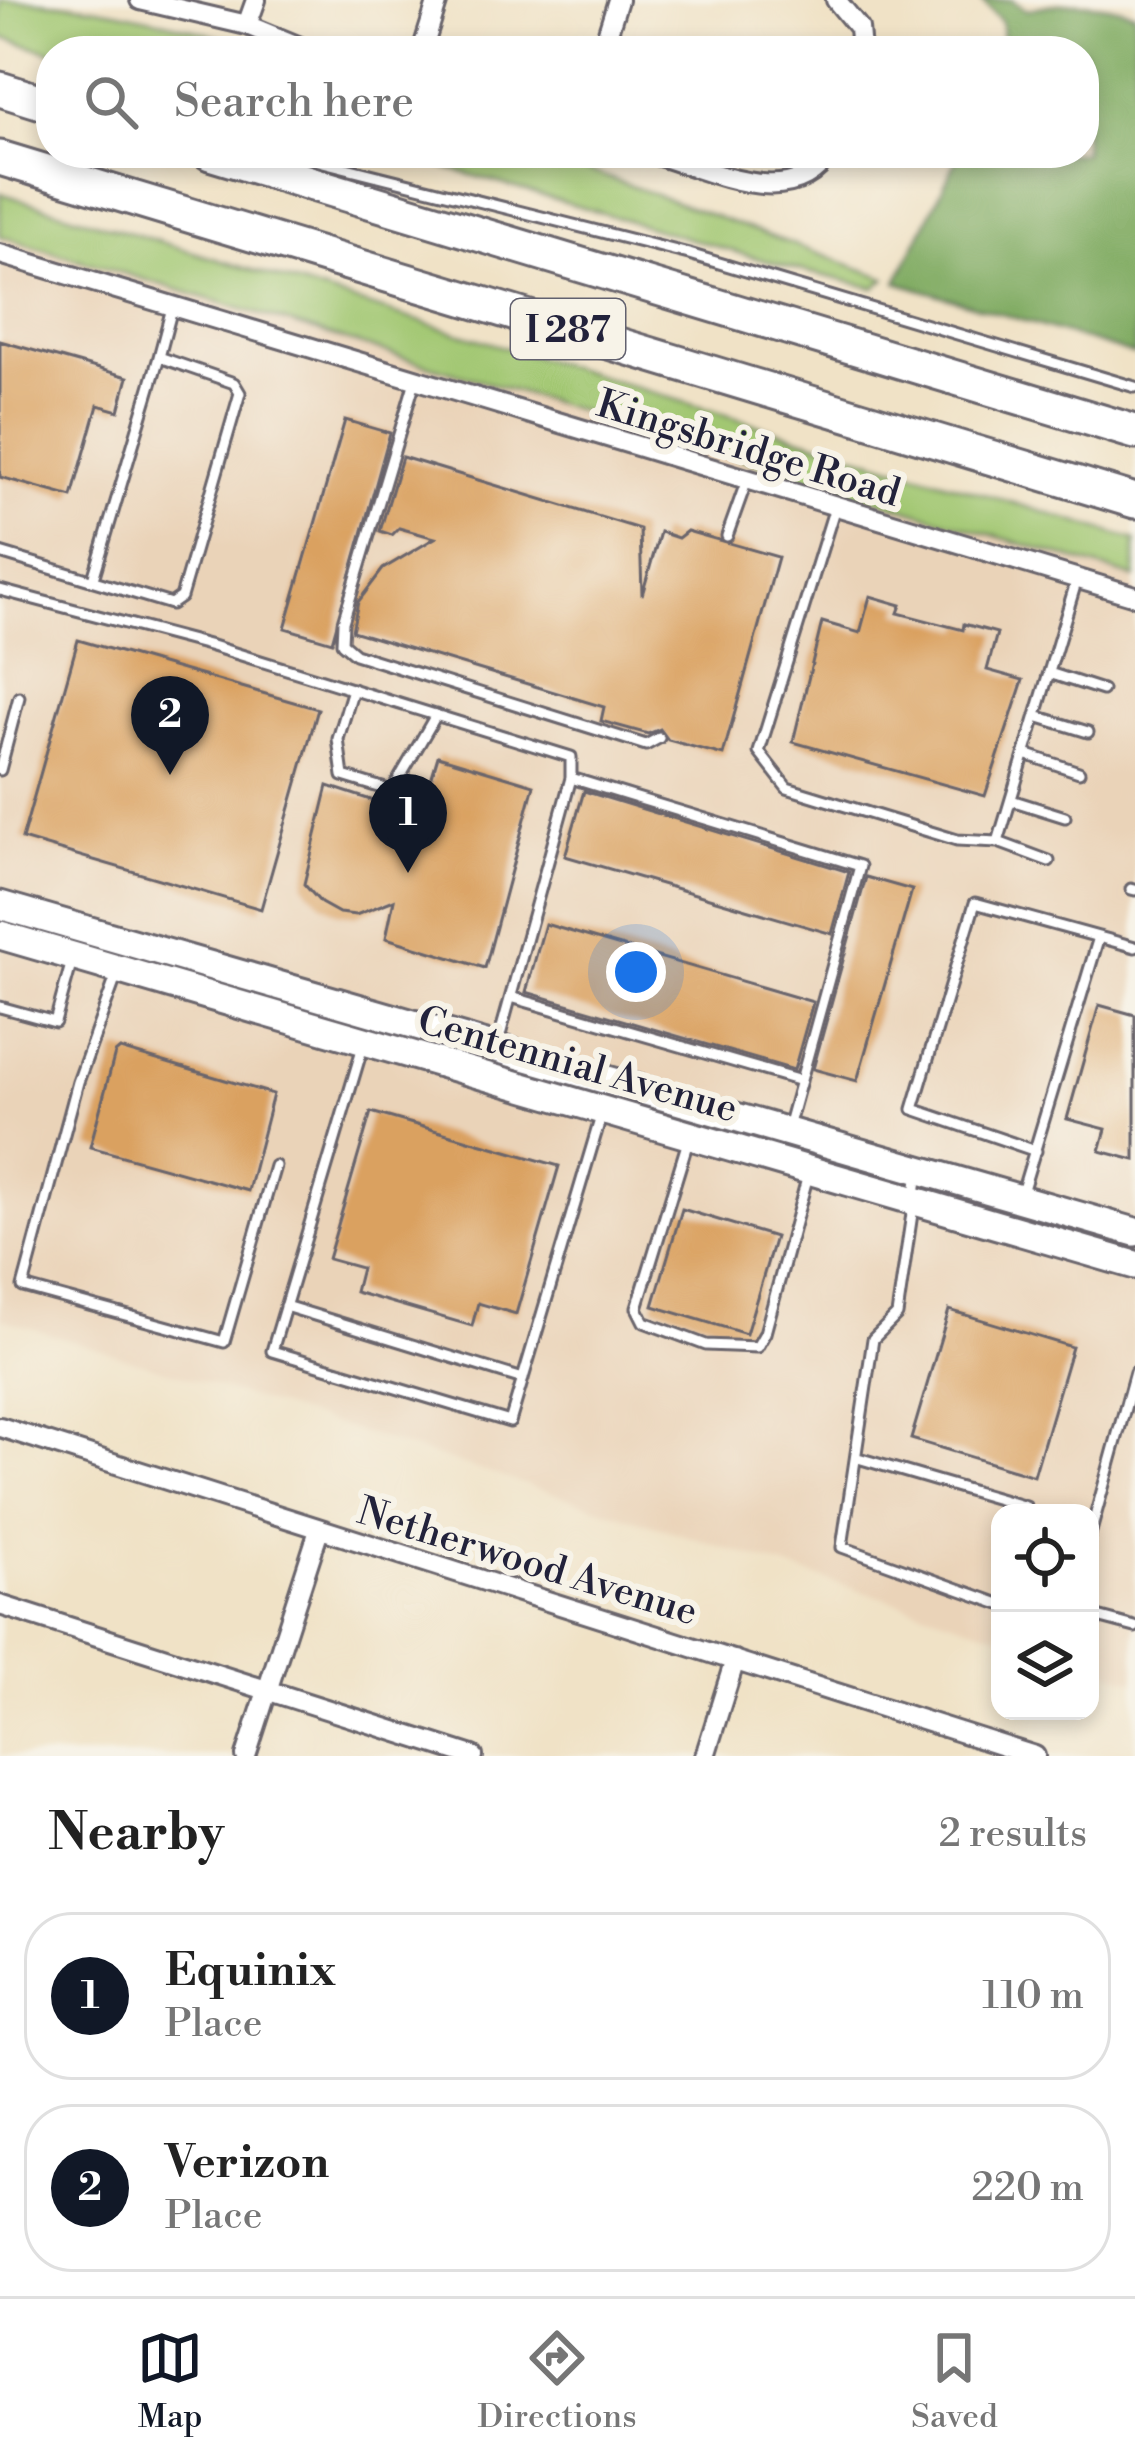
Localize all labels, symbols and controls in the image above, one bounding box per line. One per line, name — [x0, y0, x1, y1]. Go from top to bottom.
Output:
search box — [36, 36, 1099, 168]
icon: search — [78, 69, 144, 135]
text: Search here — [174, 74, 414, 131]
road number: I 287 — [511, 299, 625, 359]
street label: Kingsbridge Road — [591, 380, 906, 519]
pin: 2 — [131, 676, 209, 775]
pin: 1 — [369, 774, 447, 873]
your location — [606, 942, 666, 1002]
street label: Centennial Avenue — [412, 996, 743, 1134]
street label: Netherwood Avenue — [351, 1487, 703, 1637]
map controls — [991, 1504, 1099, 1720]
button: locate — [991, 1504, 1099, 1612]
button: layers — [991, 1612, 1099, 1720]
text: Nearby — [48, 1802, 224, 1866]
text: 2 results — [939, 1810, 1087, 1859]
text: Equinix — [165, 1943, 336, 2000]
text: 1 — [81, 1972, 99, 2021]
text: 110 m — [982, 1972, 1084, 2021]
text: Place — [165, 2000, 262, 2049]
text: Verizon — [165, 2135, 329, 2192]
text: 2 — [78, 2164, 102, 2213]
text: 220 m — [971, 2164, 1084, 2213]
text: Place — [165, 2192, 262, 2241]
tab: Map — [137, 2325, 203, 2438]
tab: Directions — [478, 2325, 637, 2438]
tab: Saved — [911, 2325, 998, 2438]

